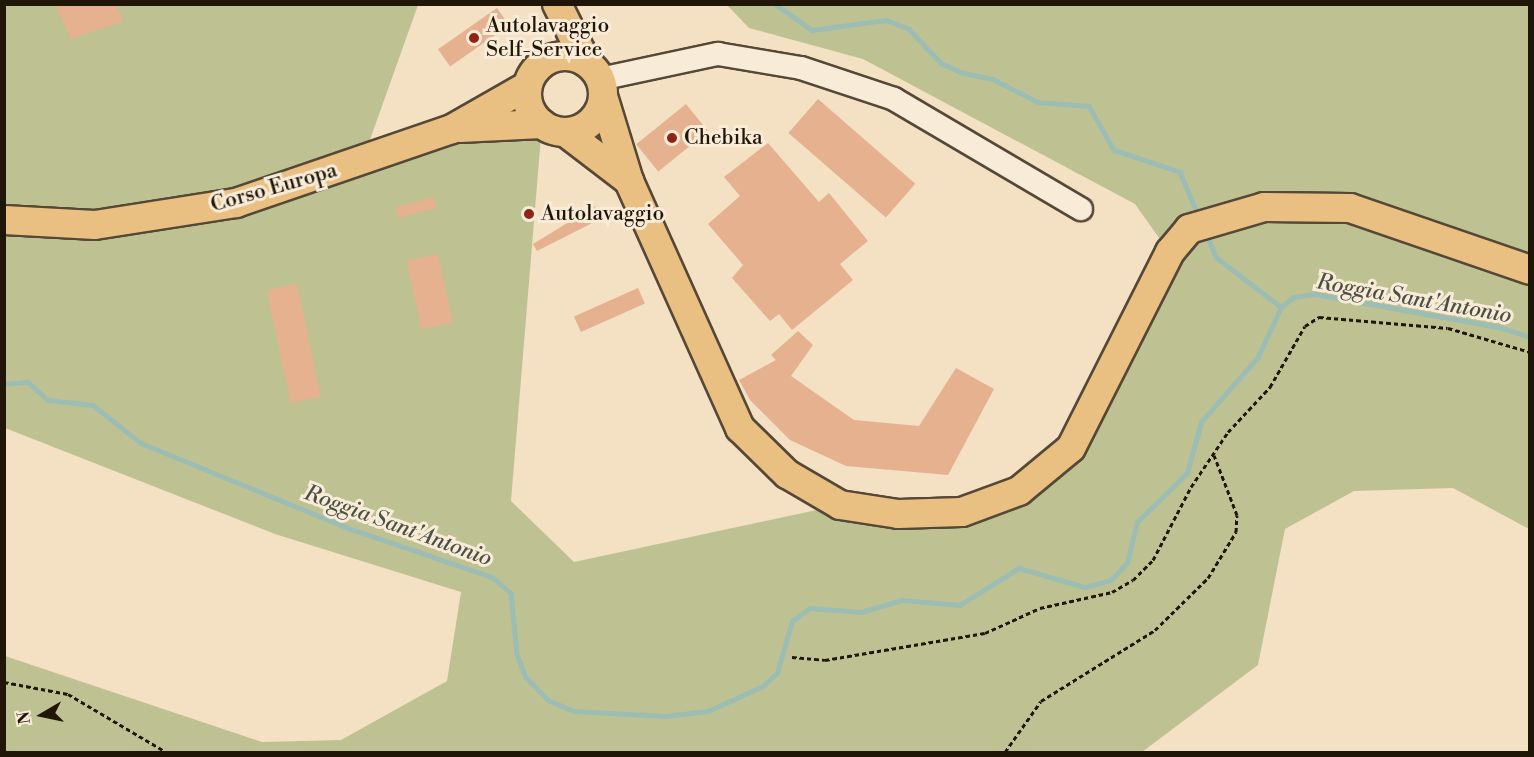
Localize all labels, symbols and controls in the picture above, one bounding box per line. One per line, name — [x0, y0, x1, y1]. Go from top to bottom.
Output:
place label: Autolavaggio Self-Service — [486, 13, 609, 63]
marker: Autolavaggio Self-Service — [467, 31, 481, 45]
place label: Chebika — [684, 125, 763, 151]
marker: Chebika — [665, 131, 679, 145]
street label: Corso Europa — [208, 158, 340, 218]
place label: Autolavaggio — [541, 201, 664, 227]
marker: Autolavaggio — [522, 207, 536, 221]
water label: Roggia Sant'Antonio — [1315, 269, 1513, 329]
water label: Roggia Sant'Antonio — [301, 480, 495, 572]
north arrow — [12, 685, 72, 745]
text: N — [13, 710, 35, 726]

